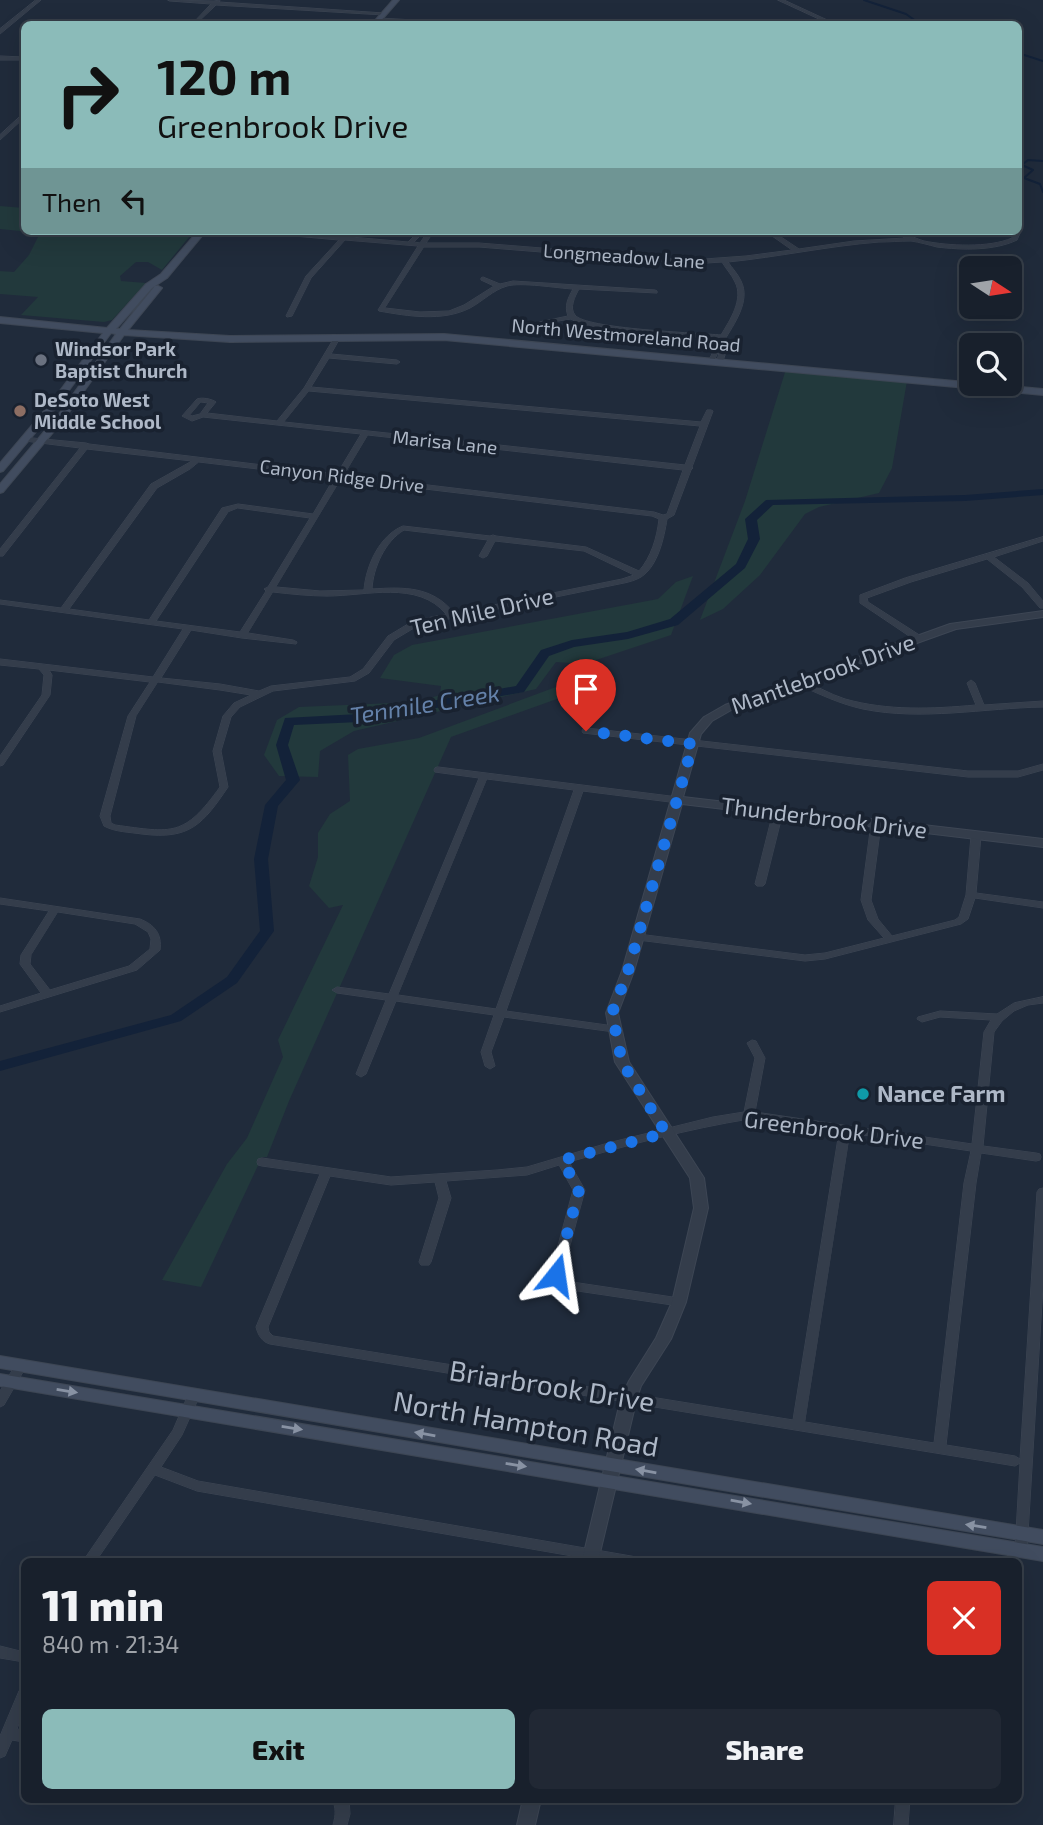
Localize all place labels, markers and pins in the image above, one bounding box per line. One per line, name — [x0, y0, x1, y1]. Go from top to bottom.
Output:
place label: Windsor Park Baptist Church — [55, 337, 187, 382]
marker: Windsor Park Baptist Church — [33, 352, 49, 368]
place label: DeSoto West Middle School — [34, 388, 162, 433]
marker: DeSoto West Middle School — [12, 403, 28, 419]
pin — [556, 659, 616, 731]
place label: Nance Farm — [877, 1079, 1006, 1107]
marker: Nance Farm — [855, 1086, 871, 1102]

